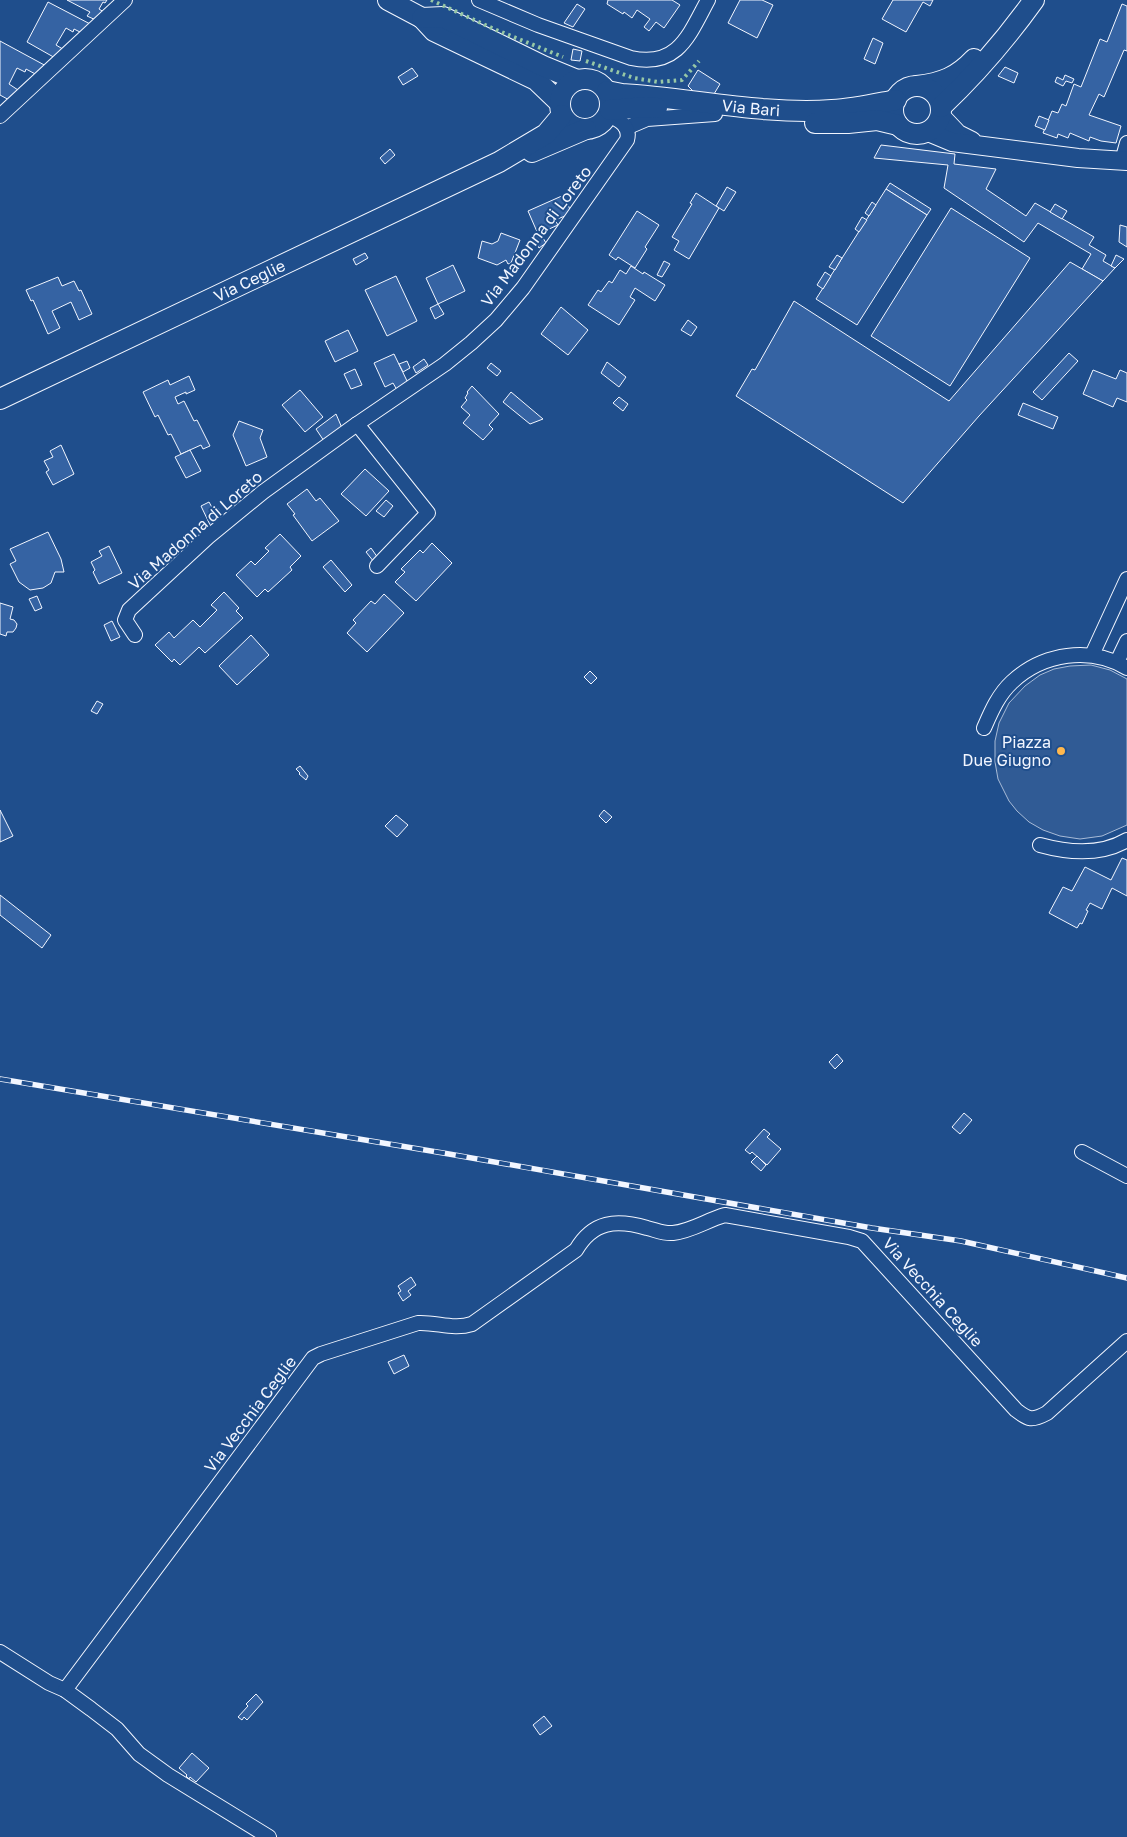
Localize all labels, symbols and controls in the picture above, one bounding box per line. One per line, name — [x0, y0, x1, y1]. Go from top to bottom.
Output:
street label: Via Bari — [721, 95, 781, 120]
street label: Via Madonna di Loreto — [477, 162, 595, 310]
street label: Via Ceglie — [210, 255, 288, 306]
street label: Via Madonna di Loreto — [124, 466, 266, 594]
place label: Piazza Due Giugno — [962, 732, 1051, 770]
marker: Piazza Due Giugno — [1055, 745, 1067, 757]
street label: Via Vecchia Ceglie — [879, 1233, 987, 1351]
street label: Via Vecchia Ceglie — [200, 1352, 300, 1476]

